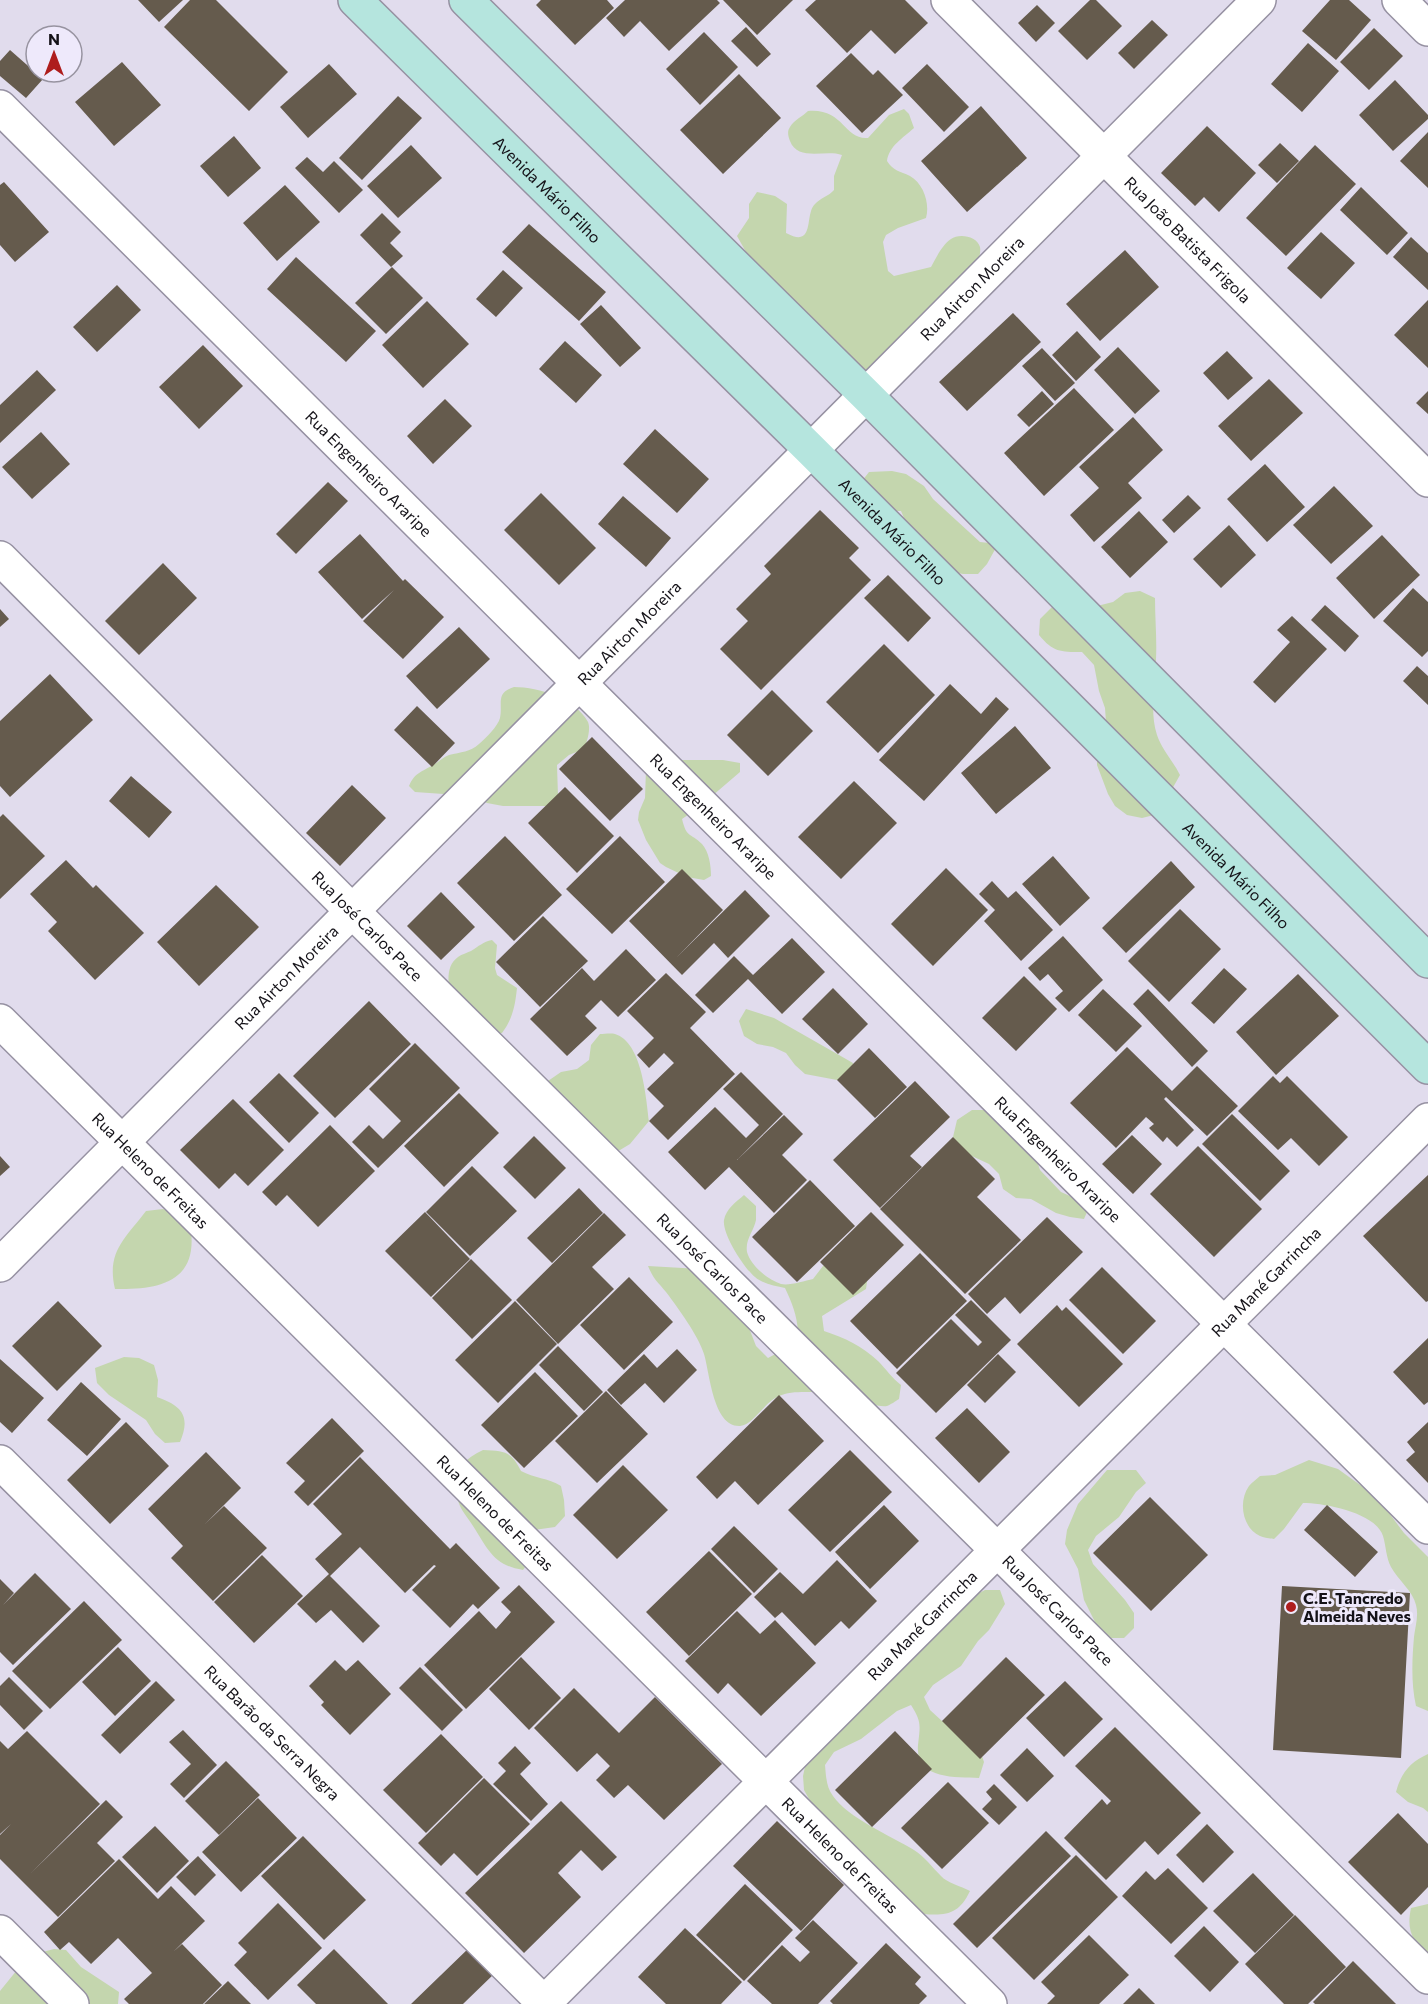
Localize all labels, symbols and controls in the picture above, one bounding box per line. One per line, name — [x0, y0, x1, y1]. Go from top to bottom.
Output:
north arrow — [24, 24, 84, 84]
text: N — [48, 29, 60, 48]
street label: Avenida Mário Filho — [490, 132, 605, 246]
street label: Rua João Batista Frigola — [1121, 172, 1255, 306]
street label: Rua Airton Moreira — [916, 232, 1027, 344]
street label: Rua Engenheiro Araripe — [302, 406, 436, 540]
street label: Avenida Mário Filho — [835, 474, 950, 589]
street label: Rua Airton Moreira — [573, 576, 685, 688]
street label: Rua Engenheiro Araripe — [647, 749, 781, 883]
street label: Avenida Mário Filho — [1179, 817, 1294, 932]
street label: Rua José Carlos Pace — [308, 867, 427, 985]
street label: Rua Airton Moreira — [230, 921, 342, 1033]
street label: Rua Engenheiro Araripe — [991, 1092, 1125, 1226]
street label: Rua Heleno de Freitas — [89, 1108, 213, 1232]
street label: Rua José Carlos Pace — [654, 1209, 772, 1327]
street label: Rua Mané Garrincha — [1207, 1223, 1324, 1340]
street label: Rua Heleno de Freitas — [433, 1451, 558, 1574]
street label: Rua José Carlos Pace — [999, 1551, 1117, 1669]
street label: Rua Mané Garrincha — [863, 1566, 981, 1684]
place label: C.E. Tancredo Almeida Neves — [1303, 1588, 1411, 1625]
marker: C.E. Tancredo Almeida Neves — [1284, 1600, 1298, 1614]
street label: Rua Barão da Serra Negra — [201, 1661, 344, 1804]
street label: Rua Heleno de Freitas — [778, 1793, 903, 1917]

